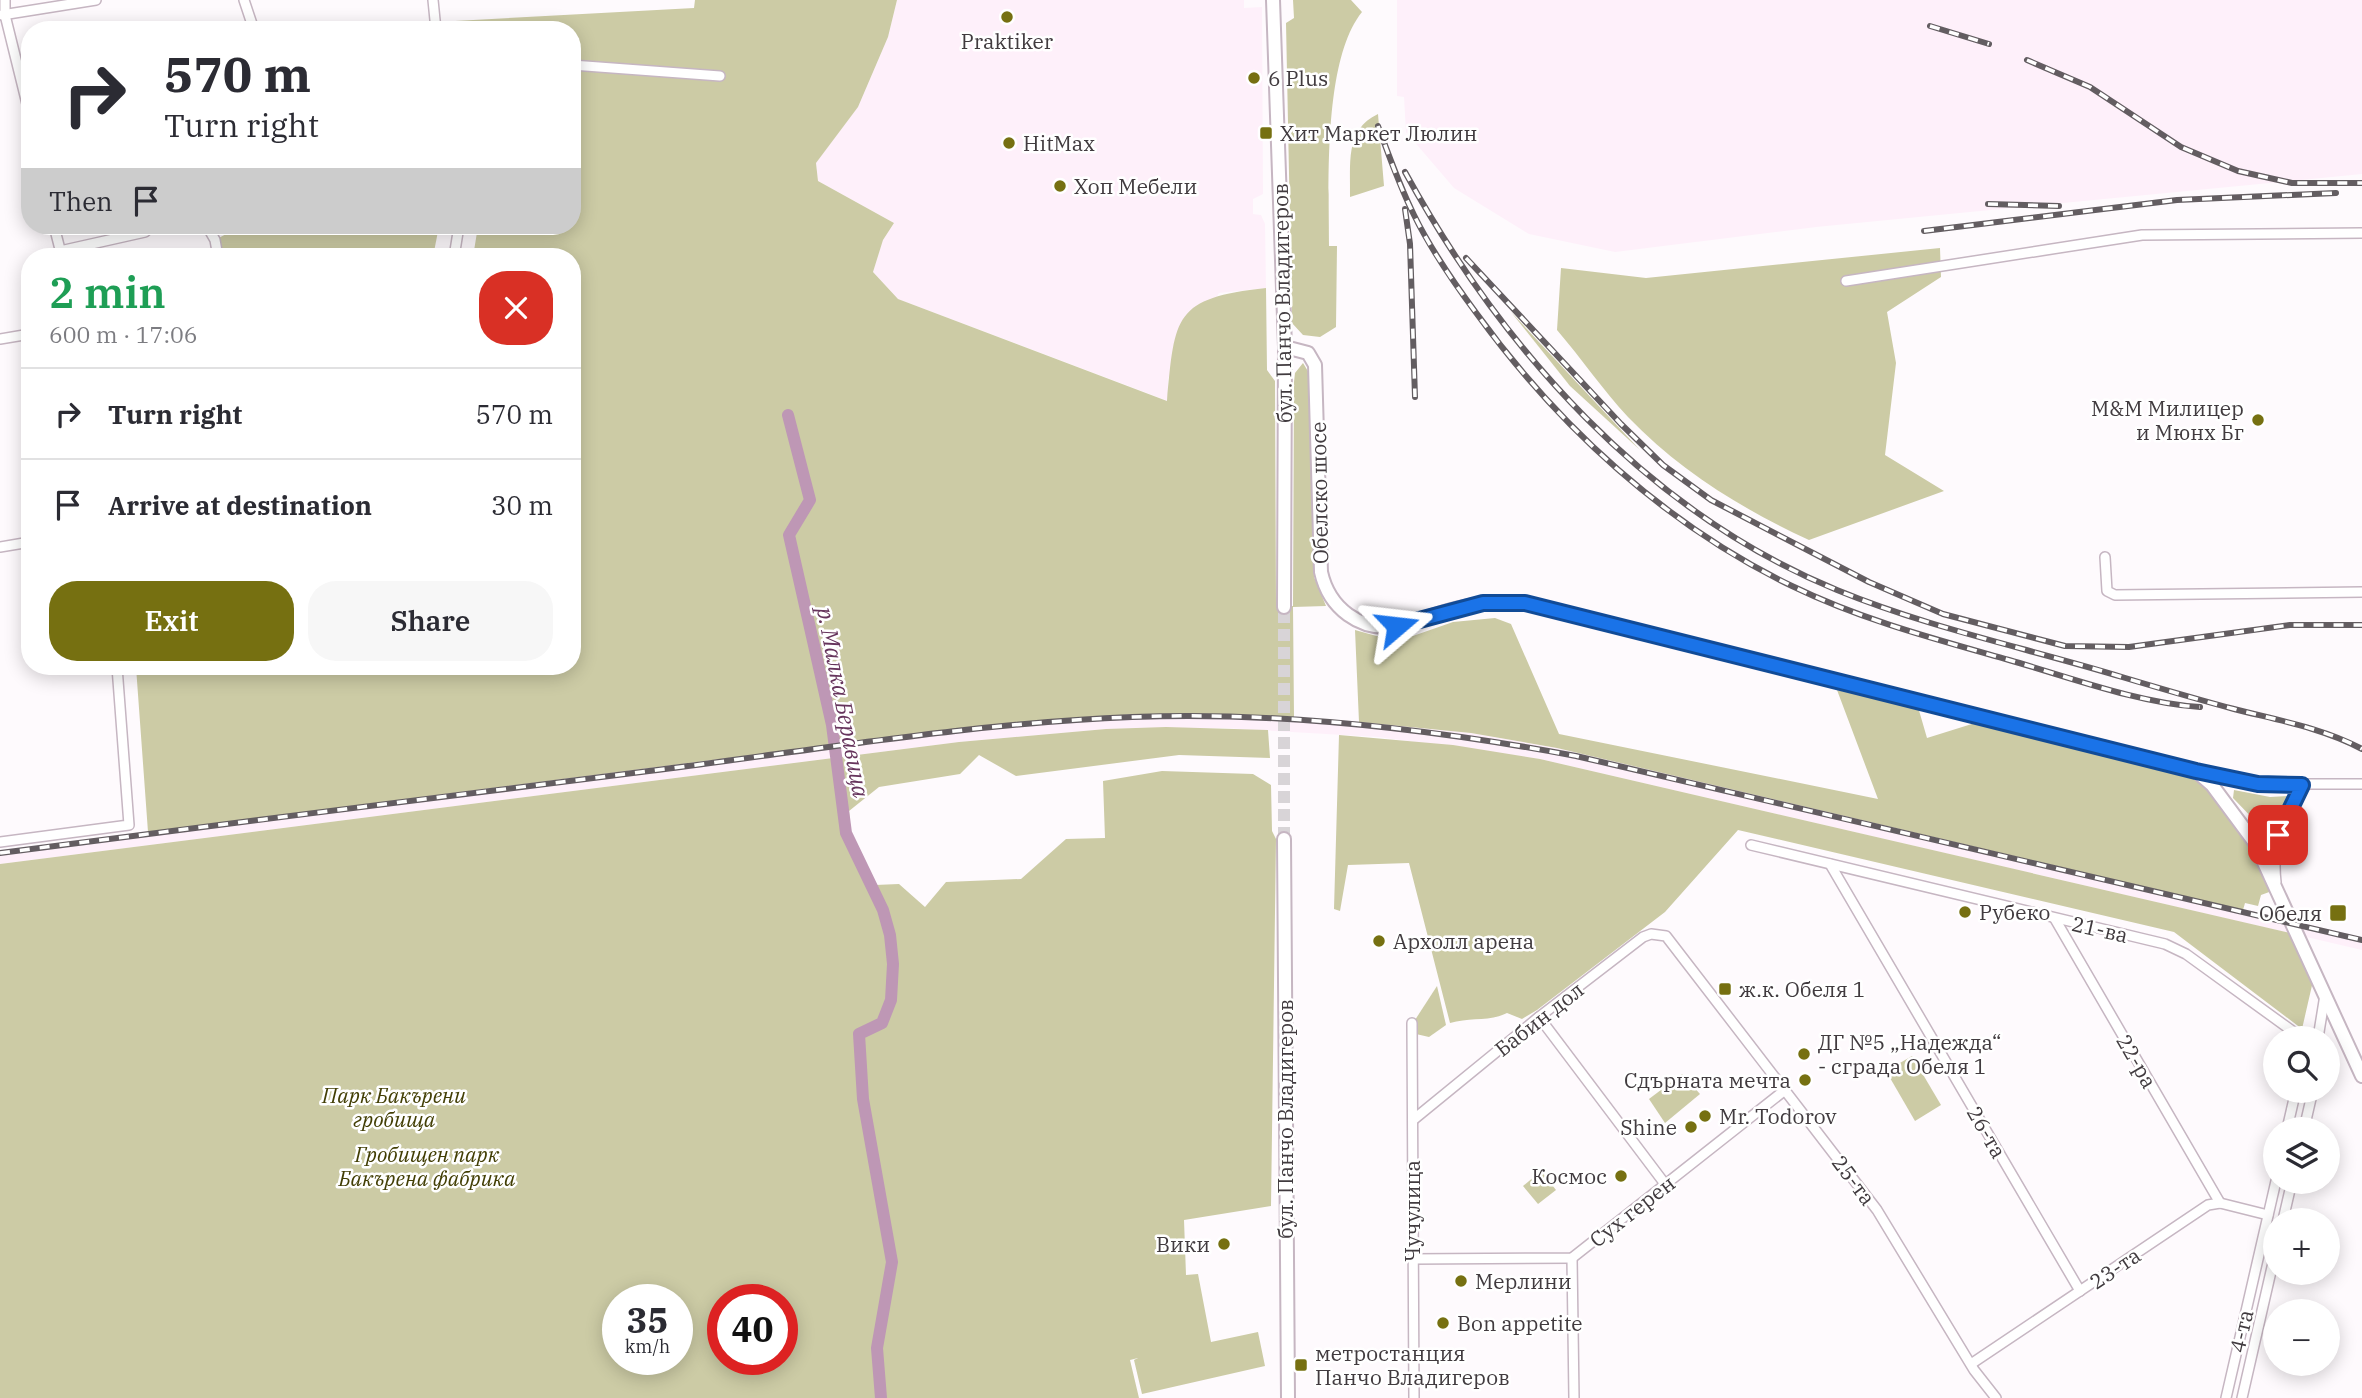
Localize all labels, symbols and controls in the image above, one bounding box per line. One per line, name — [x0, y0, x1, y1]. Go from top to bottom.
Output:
marker: Praktiker — [999, 9, 1015, 25]
place label: Praktiker — [961, 27, 1054, 55]
text: 570 m — [164, 42, 311, 105]
icon: right — [49, 49, 140, 140]
place label: 6 Plus — [1268, 64, 1328, 92]
marker: 6 Plus — [1246, 70, 1262, 86]
text: Turn right — [164, 104, 319, 146]
place label: Хит Маркет Люлин — [1280, 119, 1477, 147]
marker: Хит Маркет Люлин — [1258, 125, 1274, 141]
place label: HitMax — [1023, 129, 1095, 157]
marker: HitMax — [1001, 135, 1017, 151]
place label: Хоп Мебели — [1074, 172, 1197, 200]
marker: Хоп Мебели — [1052, 178, 1068, 194]
icon: arrive — [127, 182, 165, 220]
street label: бул. Панчо Владигеров — [1266, 183, 1298, 423]
text: Then — [49, 184, 113, 218]
text: 2 min — [49, 265, 166, 320]
button: close — [479, 271, 553, 345]
text: 600 m · 17:06 — [49, 319, 198, 349]
place label: М&M Mилицер и Мюнх Бг — [2091, 394, 2244, 446]
icon: right — [49, 395, 87, 433]
text: Turn right — [108, 397, 242, 431]
text: 570 m — [475, 397, 553, 431]
marker: М&M Mилицер и Мюнх Бг — [2250, 412, 2266, 428]
street label: Обелско шосе — [1304, 422, 1334, 564]
icon: arrive — [49, 486, 87, 524]
text: Arrive at destination — [108, 488, 372, 522]
text: 30 m — [491, 488, 553, 522]
button: Exit — [49, 581, 294, 661]
button: Share — [308, 581, 553, 661]
position arrow — [1360, 589, 1434, 663]
water label: р. Малка Беравица — [810, 602, 877, 800]
pin — [2248, 805, 2308, 865]
icon: arrive — [2259, 816, 2297, 854]
place label: Рубеко — [1979, 898, 2050, 926]
place label: Обеля — [2259, 899, 2322, 927]
marker: Обеля — [2328, 903, 2348, 923]
marker: Рубеко — [1957, 904, 1973, 920]
street label: 21-ва — [2069, 909, 2131, 949]
place label: Архолл арена — [1393, 927, 1534, 955]
marker: Архолл арена — [1371, 933, 1387, 949]
street label: Бабин дол — [1489, 975, 1589, 1063]
place label: ж.к. Обеля 1 — [1739, 975, 1865, 1003]
marker: ж.к. Обеля 1 — [1717, 981, 1733, 997]
street label: бул. Панчо Владигеров — [1271, 999, 1299, 1239]
map controls — [2263, 1026, 2340, 1376]
button: search — [2263, 1026, 2340, 1103]
place label: ДГ №5 „Надежда“ - сграда Обеля 1 — [1818, 1028, 2001, 1080]
street label: 22-ра — [2110, 1029, 2164, 1093]
marker: ДГ №5 „Надежда“ - сграда Обеля 1 — [1796, 1046, 1812, 1062]
place label: Сдърната мечта — [1624, 1066, 1791, 1094]
marker: Сдърната мечта — [1797, 1072, 1813, 1088]
park label: Парк Бакърени гробища — [321, 1081, 466, 1133]
street label: 26-та — [1961, 1101, 2013, 1163]
place label: Mr. Todorov — [1719, 1102, 1837, 1130]
marker: Mr. Todorov — [1697, 1108, 1713, 1124]
place label: Shine — [1620, 1113, 1677, 1141]
button: layers — [2263, 1117, 2340, 1194]
marker: Shine — [1683, 1119, 1699, 1135]
park label: Гробищен парк Бакърена фабрика — [338, 1140, 516, 1192]
street label: 25-та — [1826, 1149, 1882, 1211]
street label: Чучулица — [1398, 1160, 1426, 1262]
place label: Космос — [1532, 1162, 1607, 1190]
marker: Космос — [1613, 1168, 1629, 1184]
street label: Сух герен — [1583, 1169, 1681, 1253]
button: + — [2263, 1208, 2340, 1285]
place label: Вики — [1156, 1230, 1210, 1258]
marker: Вики — [1216, 1236, 1232, 1252]
street label: 23-та — [2084, 1241, 2146, 1295]
place label: Мерлини — [1475, 1267, 1572, 1295]
marker: Мерлини — [1453, 1273, 1469, 1289]
speed limit sign: 40 — [707, 1284, 798, 1375]
text: 35 — [626, 1297, 669, 1343]
button: − — [2263, 1299, 2340, 1376]
street label: 4-та — [2222, 1307, 2260, 1355]
place label: Bon appetite — [1457, 1309, 1583, 1337]
marker: Bon appetite — [1435, 1315, 1451, 1331]
text: km/h — [625, 1335, 670, 1358]
place label: метростанция Панчо Владигеров — [1315, 1339, 1510, 1391]
marker: метростанция Панчо Владигеров — [1293, 1357, 1309, 1373]

